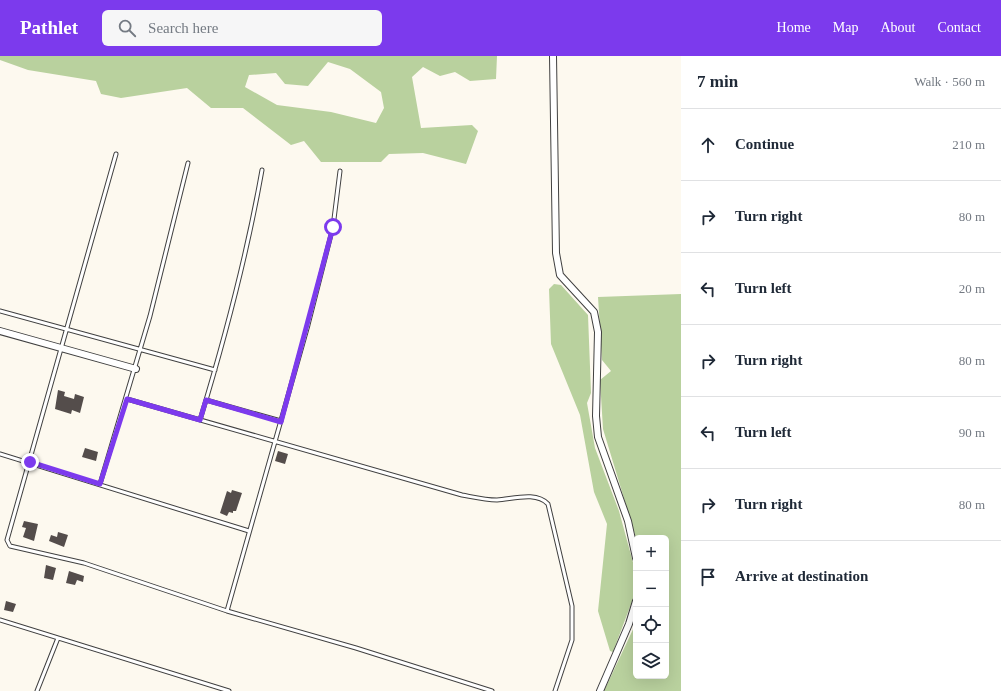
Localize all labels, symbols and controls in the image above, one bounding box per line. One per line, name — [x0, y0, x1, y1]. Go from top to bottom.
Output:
search box — [102, 10, 382, 46]
text: Pathlet — [20, 17, 78, 38]
icon: search — [116, 17, 138, 39]
text: Search here — [148, 20, 218, 36]
text: Home — [777, 20, 811, 35]
text: Map — [833, 20, 858, 35]
text: About — [880, 20, 915, 35]
text: Contact — [937, 20, 981, 35]
text: 7 min — [697, 72, 738, 91]
text: Walk · 560 m — [914, 74, 985, 89]
icon: ahead — [697, 134, 719, 156]
text: Continue — [735, 136, 794, 152]
text: 210 m — [952, 137, 985, 152]
icon: right — [697, 206, 719, 228]
text: Turn right — [735, 208, 802, 224]
text: 80 m — [959, 209, 985, 224]
route start — [324, 218, 342, 236]
icon: left — [697, 278, 719, 300]
text: Turn left — [735, 280, 792, 296]
text: 20 m — [959, 281, 985, 296]
icon: right — [697, 350, 719, 372]
text: Turn right — [735, 352, 802, 368]
text: 80 m — [959, 353, 985, 368]
icon: left — [697, 422, 719, 444]
text: Turn left — [735, 424, 792, 440]
text: 90 m — [959, 425, 985, 440]
route end — [21, 453, 39, 471]
icon: right — [697, 494, 719, 516]
text: Turn right — [735, 496, 802, 512]
text: 80 m — [959, 497, 985, 512]
map controls — [633, 535, 669, 679]
button: + — [633, 535, 669, 571]
icon: arrive — [697, 566, 719, 588]
text: Arrive at destination — [735, 568, 868, 584]
button: − — [633, 571, 669, 607]
button: locate — [633, 607, 669, 643]
button: layers — [633, 643, 669, 679]

